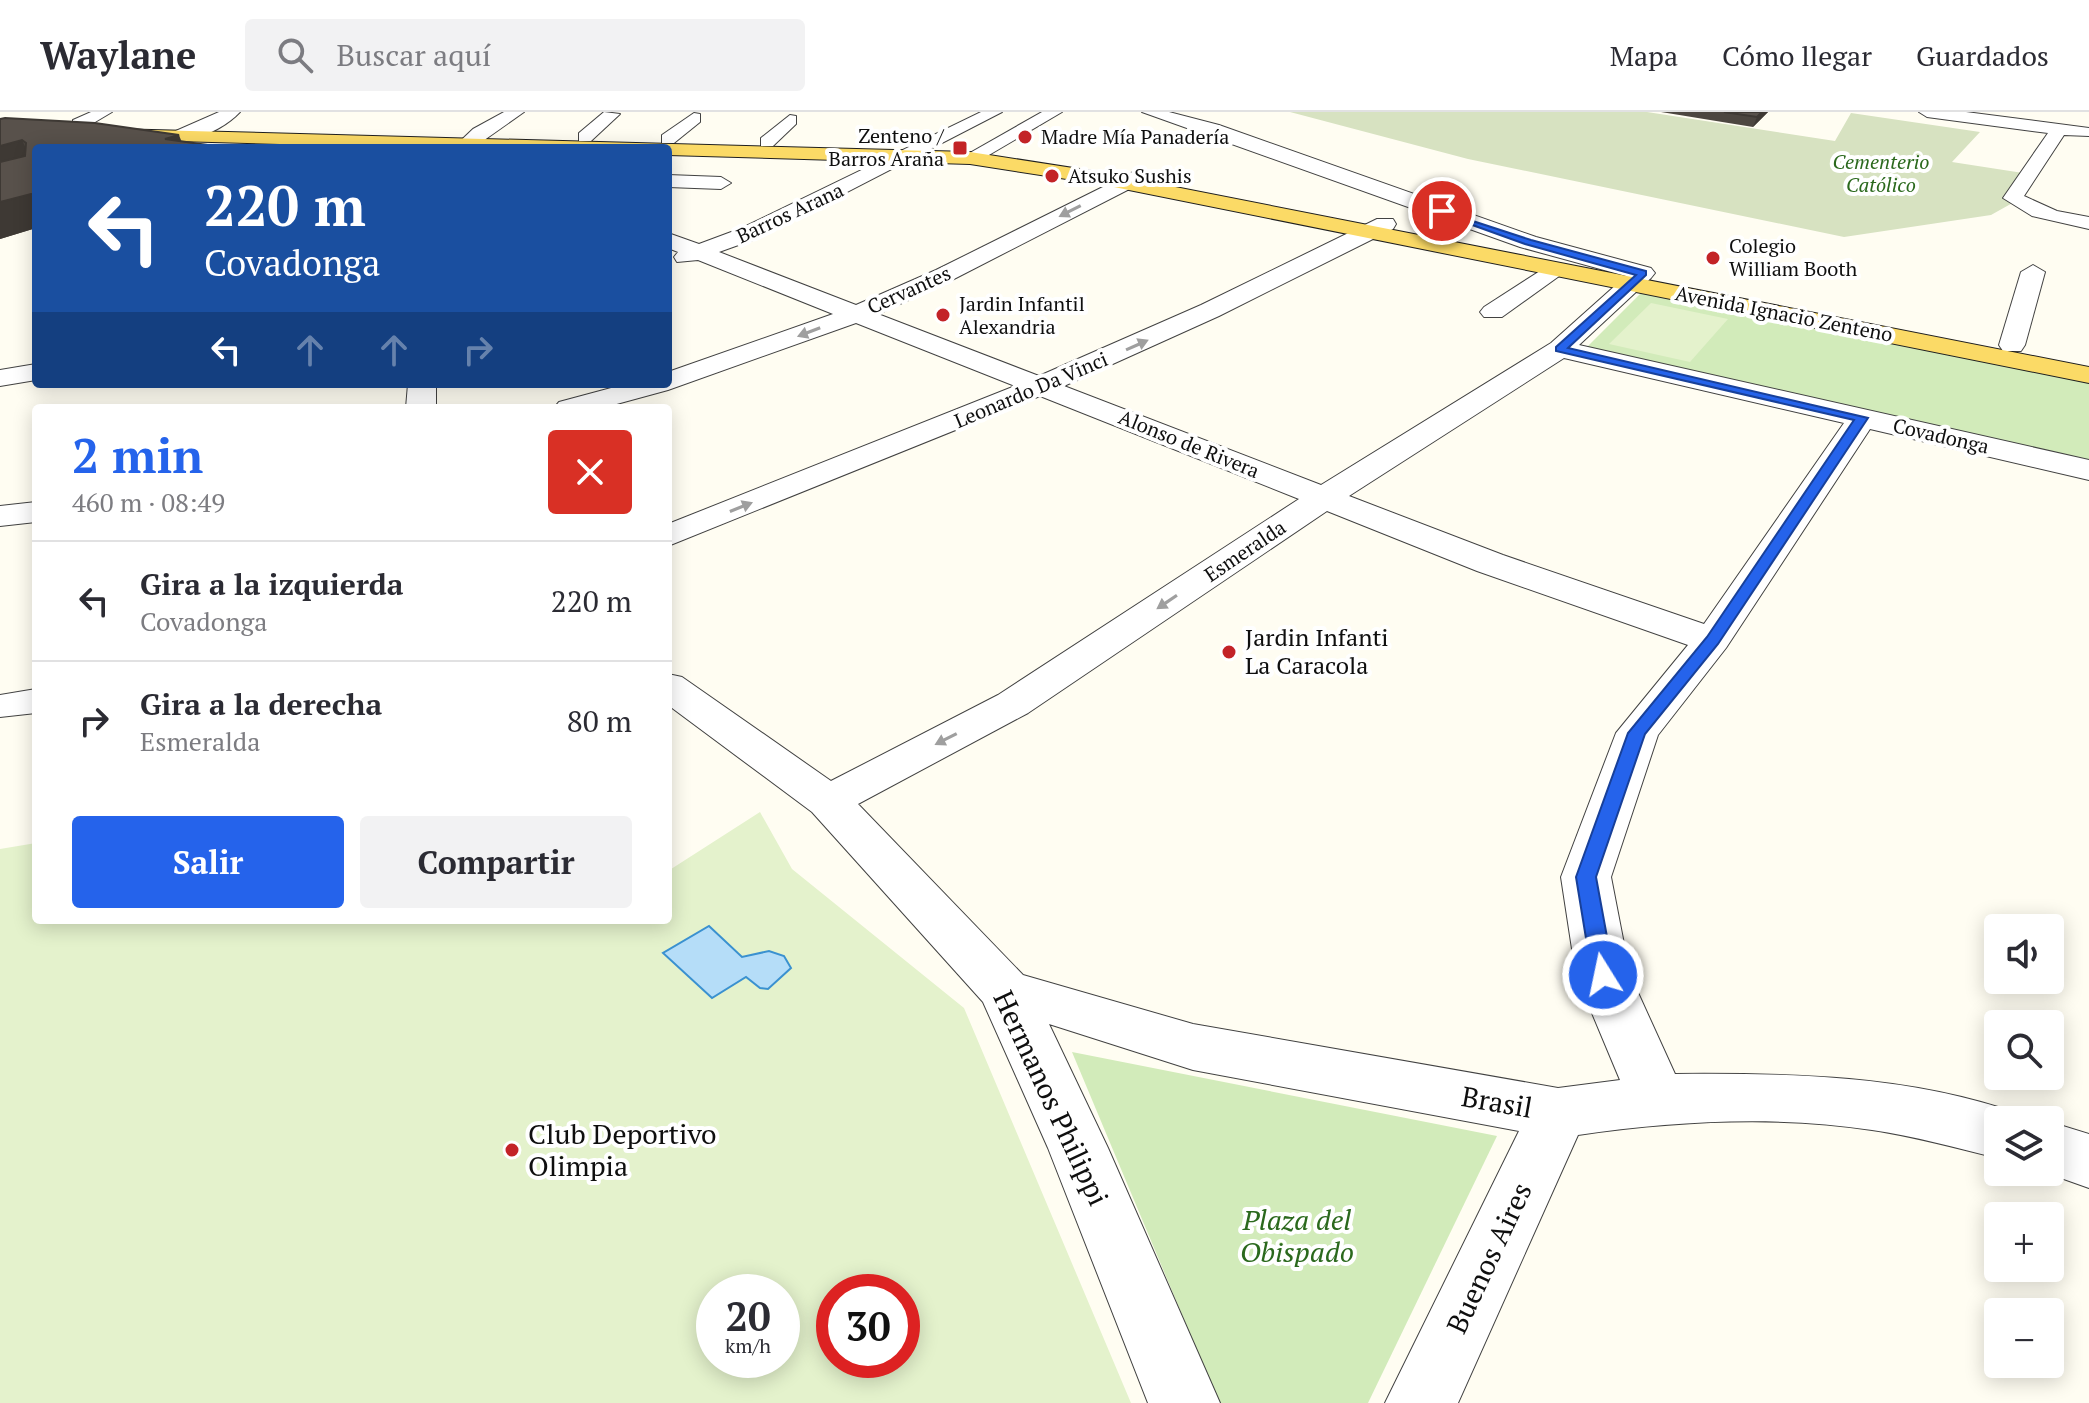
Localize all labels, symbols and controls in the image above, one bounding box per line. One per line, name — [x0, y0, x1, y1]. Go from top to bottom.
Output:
search box — [245, 19, 805, 91]
text: Waylane — [40, 30, 197, 80]
icon: search — [273, 33, 317, 77]
text: Buscar aquí — [337, 35, 491, 75]
text: Mapa — [1610, 37, 1678, 74]
text: Cómo llegar — [1722, 37, 1872, 74]
text: Guardados — [1916, 37, 2049, 74]
place label: Zenteno / Barros Araña — [829, 122, 945, 172]
place label: Madre Mía Panadería — [1041, 123, 1229, 150]
marker: Madre Mía Panadería — [1016, 128, 1034, 146]
marker: Zenteno / Barros Araña — [951, 139, 969, 157]
park label: Cementerio Católico — [1833, 148, 1929, 198]
place label: Atsuko Sushis — [1068, 162, 1192, 189]
marker: Atsuko Sushis — [1043, 167, 1061, 185]
text: 220 m — [204, 168, 366, 242]
icon: left — [72, 176, 176, 280]
street label: Barros Arana — [732, 176, 848, 249]
pin — [1408, 177, 1476, 245]
icon: arrive — [1420, 189, 1464, 233]
one-way arrow — [1058, 204, 1081, 218]
place label: Colegio William Booth — [1729, 232, 1858, 282]
text: Covadonga — [204, 239, 380, 286]
marker: Colegio William Booth — [1704, 249, 1722, 267]
street label: Cervantes — [863, 259, 955, 320]
street label: Avenida Ignacio Zenteno — [1673, 279, 1895, 348]
place label: Jardin Infantil Alexandria — [959, 290, 1085, 340]
marker: Jardin Infantil Alexandria — [934, 306, 952, 324]
one-way arrow — [796, 326, 820, 339]
icon: left — [204, 328, 248, 372]
icon: ahead — [288, 328, 332, 372]
icon: ahead — [372, 328, 416, 372]
icon: right — [456, 328, 500, 372]
one-way arrow — [1125, 339, 1148, 352]
street label: Leonardo Da Vinci — [950, 345, 1112, 434]
street label: Alonso de Rivera — [1115, 403, 1264, 484]
street label: Covadonga — [1890, 411, 1992, 460]
text: 2 min — [72, 423, 203, 487]
button: close — [548, 430, 632, 514]
text: 460 m · 08:49 — [72, 485, 225, 519]
one-way arrow — [729, 501, 753, 514]
street label: Esmeralda — [1199, 513, 1291, 588]
text: Gira a la izquierda — [140, 564, 404, 604]
icon: left — [72, 579, 116, 623]
text: 220 m — [551, 581, 632, 621]
one-way arrow — [1156, 595, 1177, 610]
text: Covadonga — [140, 604, 267, 638]
place label: Jardin Infanti La Caracola — [1245, 621, 1389, 681]
marker: Jardin Infanti La Caracola — [1220, 643, 1238, 661]
text: Gira a la derecha — [140, 684, 382, 724]
icon: right — [72, 699, 116, 743]
text: 80 m — [567, 701, 632, 741]
text: Esmeralda — [140, 724, 260, 758]
one-way arrow — [935, 732, 957, 746]
button: Salir — [72, 816, 344, 908]
button: Compartir — [360, 816, 632, 908]
map controls — [1984, 914, 2064, 1378]
button: sound — [1984, 914, 2064, 994]
position arrow — [1561, 933, 1645, 1017]
street label: Hermanos Philippi — [985, 984, 1117, 1211]
button: search — [1984, 1010, 2064, 1090]
street label: Brasil — [1459, 1077, 1535, 1126]
button: layers — [1984, 1106, 2064, 1186]
place label: Club Deportivo Olimpia — [528, 1115, 717, 1184]
marker: Club Deportivo Olimpia — [503, 1141, 521, 1159]
street label: Buenos Aires — [1437, 1176, 1540, 1339]
park label: Plaza del Obispado — [1240, 1201, 1354, 1270]
button: + — [1984, 1202, 2064, 1282]
speed limit sign: 30 — [816, 1274, 920, 1378]
text: 20 — [725, 1289, 771, 1342]
button: − — [1984, 1298, 2064, 1378]
text: km/h — [725, 1332, 771, 1359]

